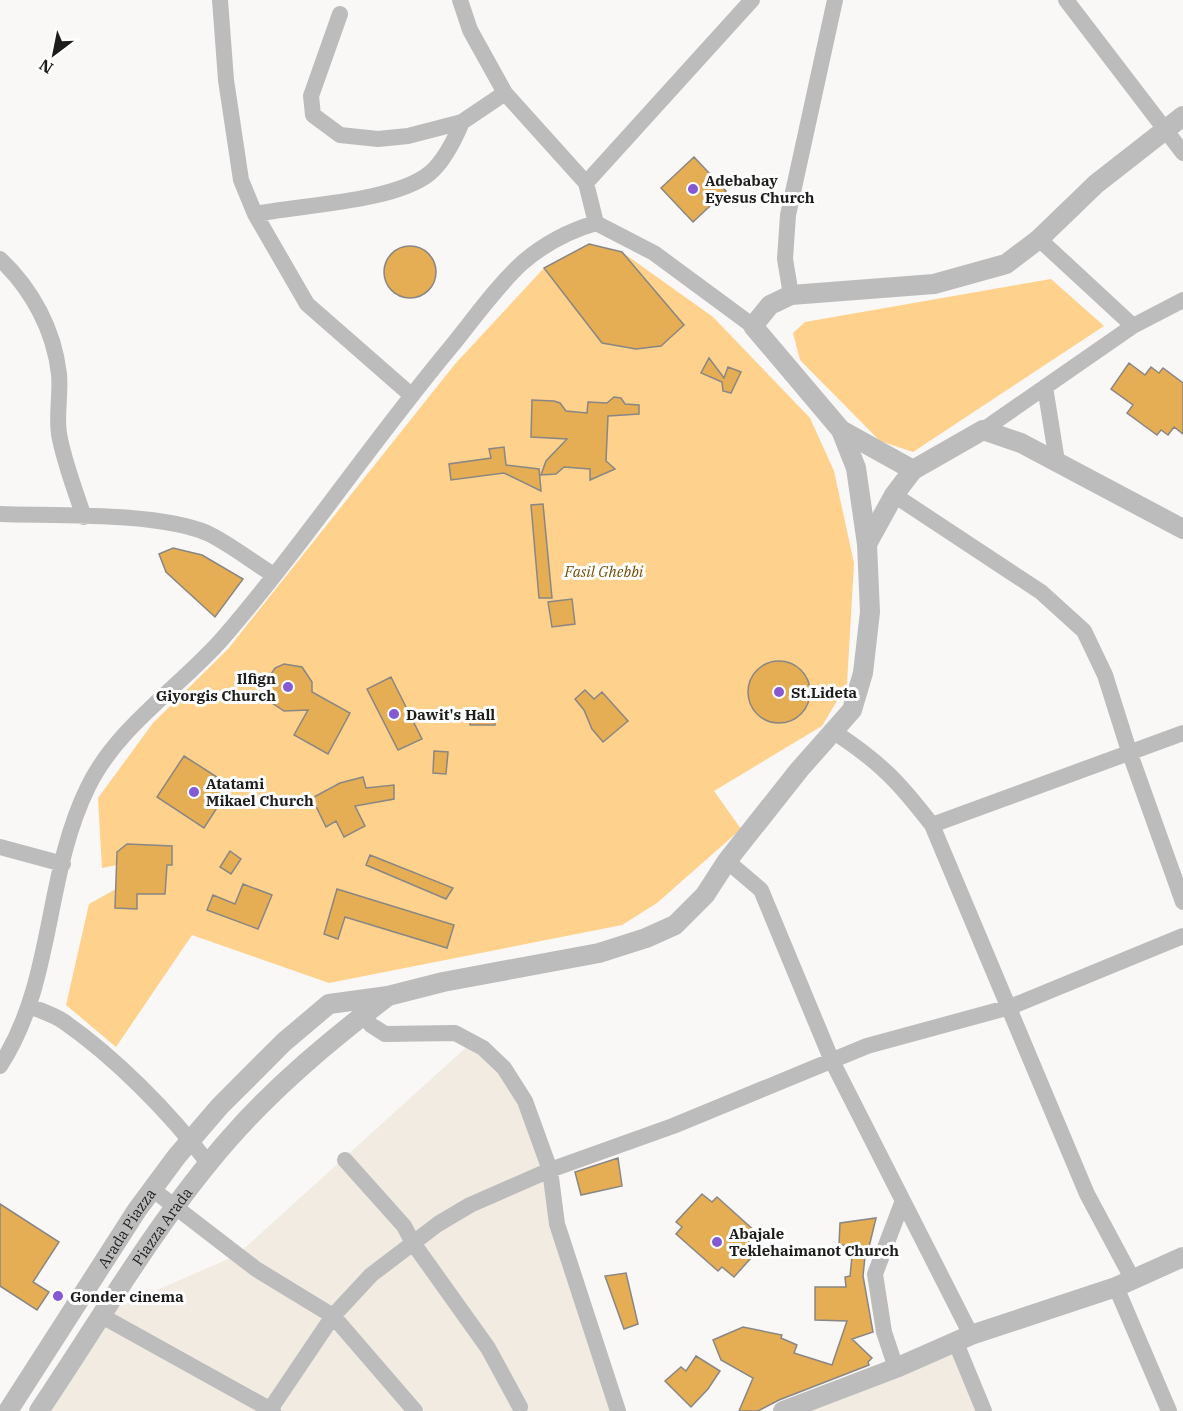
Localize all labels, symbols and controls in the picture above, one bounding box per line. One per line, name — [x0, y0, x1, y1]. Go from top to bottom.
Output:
north arrow — [24, 24, 84, 84]
text: N — [35, 55, 57, 79]
place label: Adebabay Eyesus Church — [705, 171, 815, 207]
marker: Adebabay Eyesus Church — [686, 182, 700, 196]
park label: Fasil Ghebbi — [564, 562, 644, 581]
place label: Ilfign Giyorgis Church — [156, 669, 276, 705]
marker: Ilfign Giyorgis Church — [281, 680, 295, 694]
place label: St.Lideta — [791, 683, 858, 702]
marker: St.Lideta — [772, 685, 786, 699]
place label: Dawit's Hall — [406, 705, 495, 724]
marker: Dawit's Hall — [387, 707, 401, 721]
place label: Atatami Mikael Church — [206, 774, 314, 810]
marker: Atatami Mikael Church — [187, 785, 201, 799]
street label: Piazza Arada — [127, 1183, 196, 1269]
street label: Arada Piazza — [93, 1184, 160, 1271]
place label: Abajale Teklehaimanot Church — [729, 1224, 899, 1260]
marker: Abajale Teklehaimanot Church — [710, 1235, 724, 1249]
place label: Gonder cinema — [70, 1287, 184, 1306]
marker: Gonder cinema — [51, 1289, 65, 1303]

